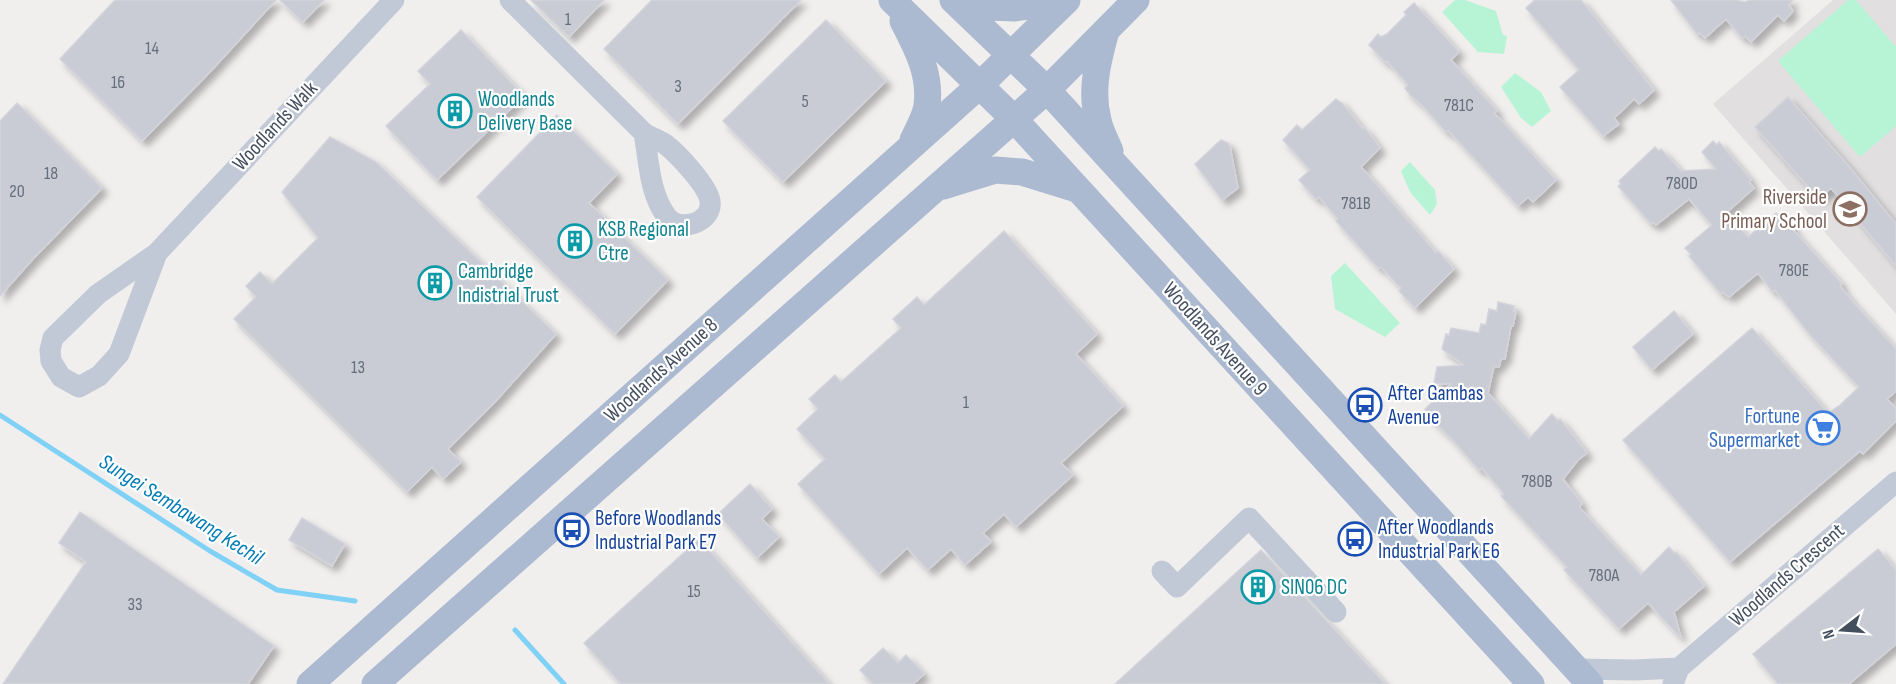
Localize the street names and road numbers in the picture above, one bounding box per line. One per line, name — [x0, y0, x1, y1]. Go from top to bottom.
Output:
street label: Woodlands Walk — [227, 76, 323, 176]
street label: Woodlands Avenue 9 — [1157, 277, 1273, 401]
street label: Woodlands Avenue 8 — [599, 313, 723, 427]
street label: Woodlands Crescent — [1724, 518, 1850, 632]

